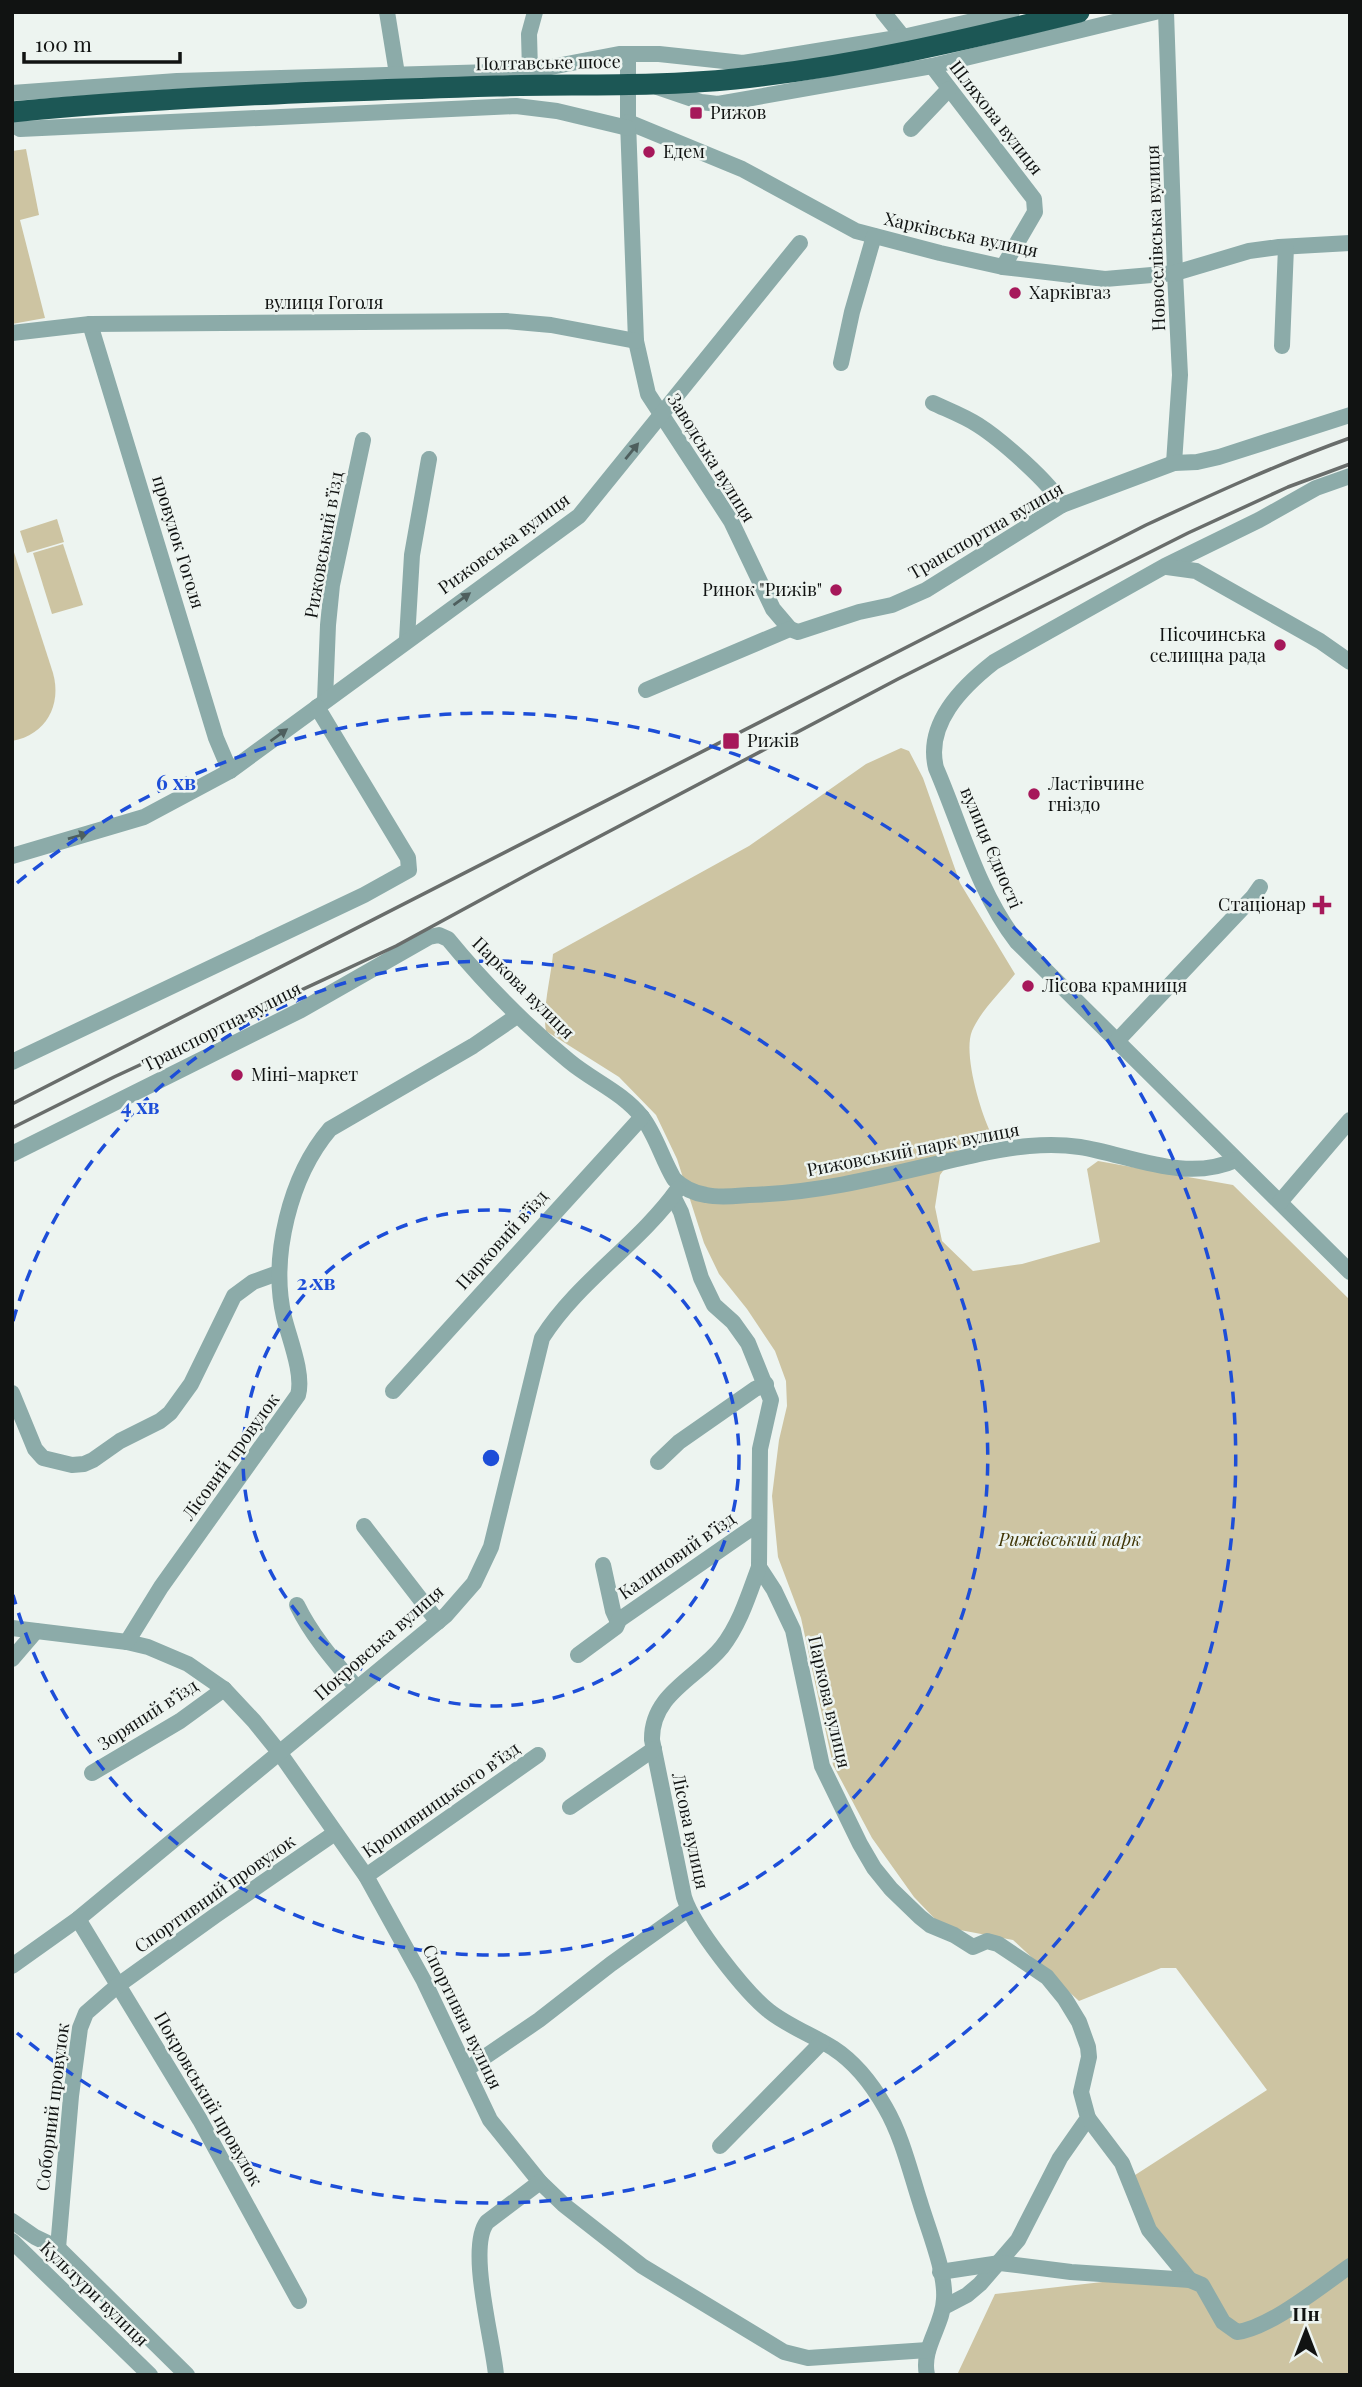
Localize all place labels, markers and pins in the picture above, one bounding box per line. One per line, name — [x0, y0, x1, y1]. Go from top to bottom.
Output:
place label: Рижов — [710, 100, 767, 124]
marker: Рижов — [688, 105, 704, 121]
place label: Едем — [663, 139, 705, 163]
marker: Едем — [641, 144, 657, 160]
place label: Харківгаз — [1029, 280, 1111, 304]
marker: Харківгаз — [1007, 285, 1023, 301]
place label: Ринок "Рижів" — [702, 577, 822, 601]
marker: Ринок "Рижів" — [828, 582, 844, 598]
place label: Пісочинська селищна рада — [1150, 622, 1266, 667]
marker: Пісочинська селищна рада — [1272, 637, 1288, 653]
place label: Рижів — [747, 728, 799, 752]
marker: Рижів — [721, 731, 741, 751]
place label: Ластівчине гніздо — [1047, 771, 1144, 816]
marker: Ластівчине гніздо — [1026, 786, 1042, 802]
place label: Стаціонар — [1218, 892, 1306, 916]
marker: Стаціонар — [1312, 895, 1332, 915]
place label: Лісова крамниця — [1041, 973, 1187, 997]
marker: Лісова крамниця — [1020, 978, 1036, 994]
place label: Міні-маркет — [251, 1062, 358, 1086]
marker: Міні-маркет — [229, 1067, 245, 1083]
centre of rings — [479, 1446, 503, 1470]

